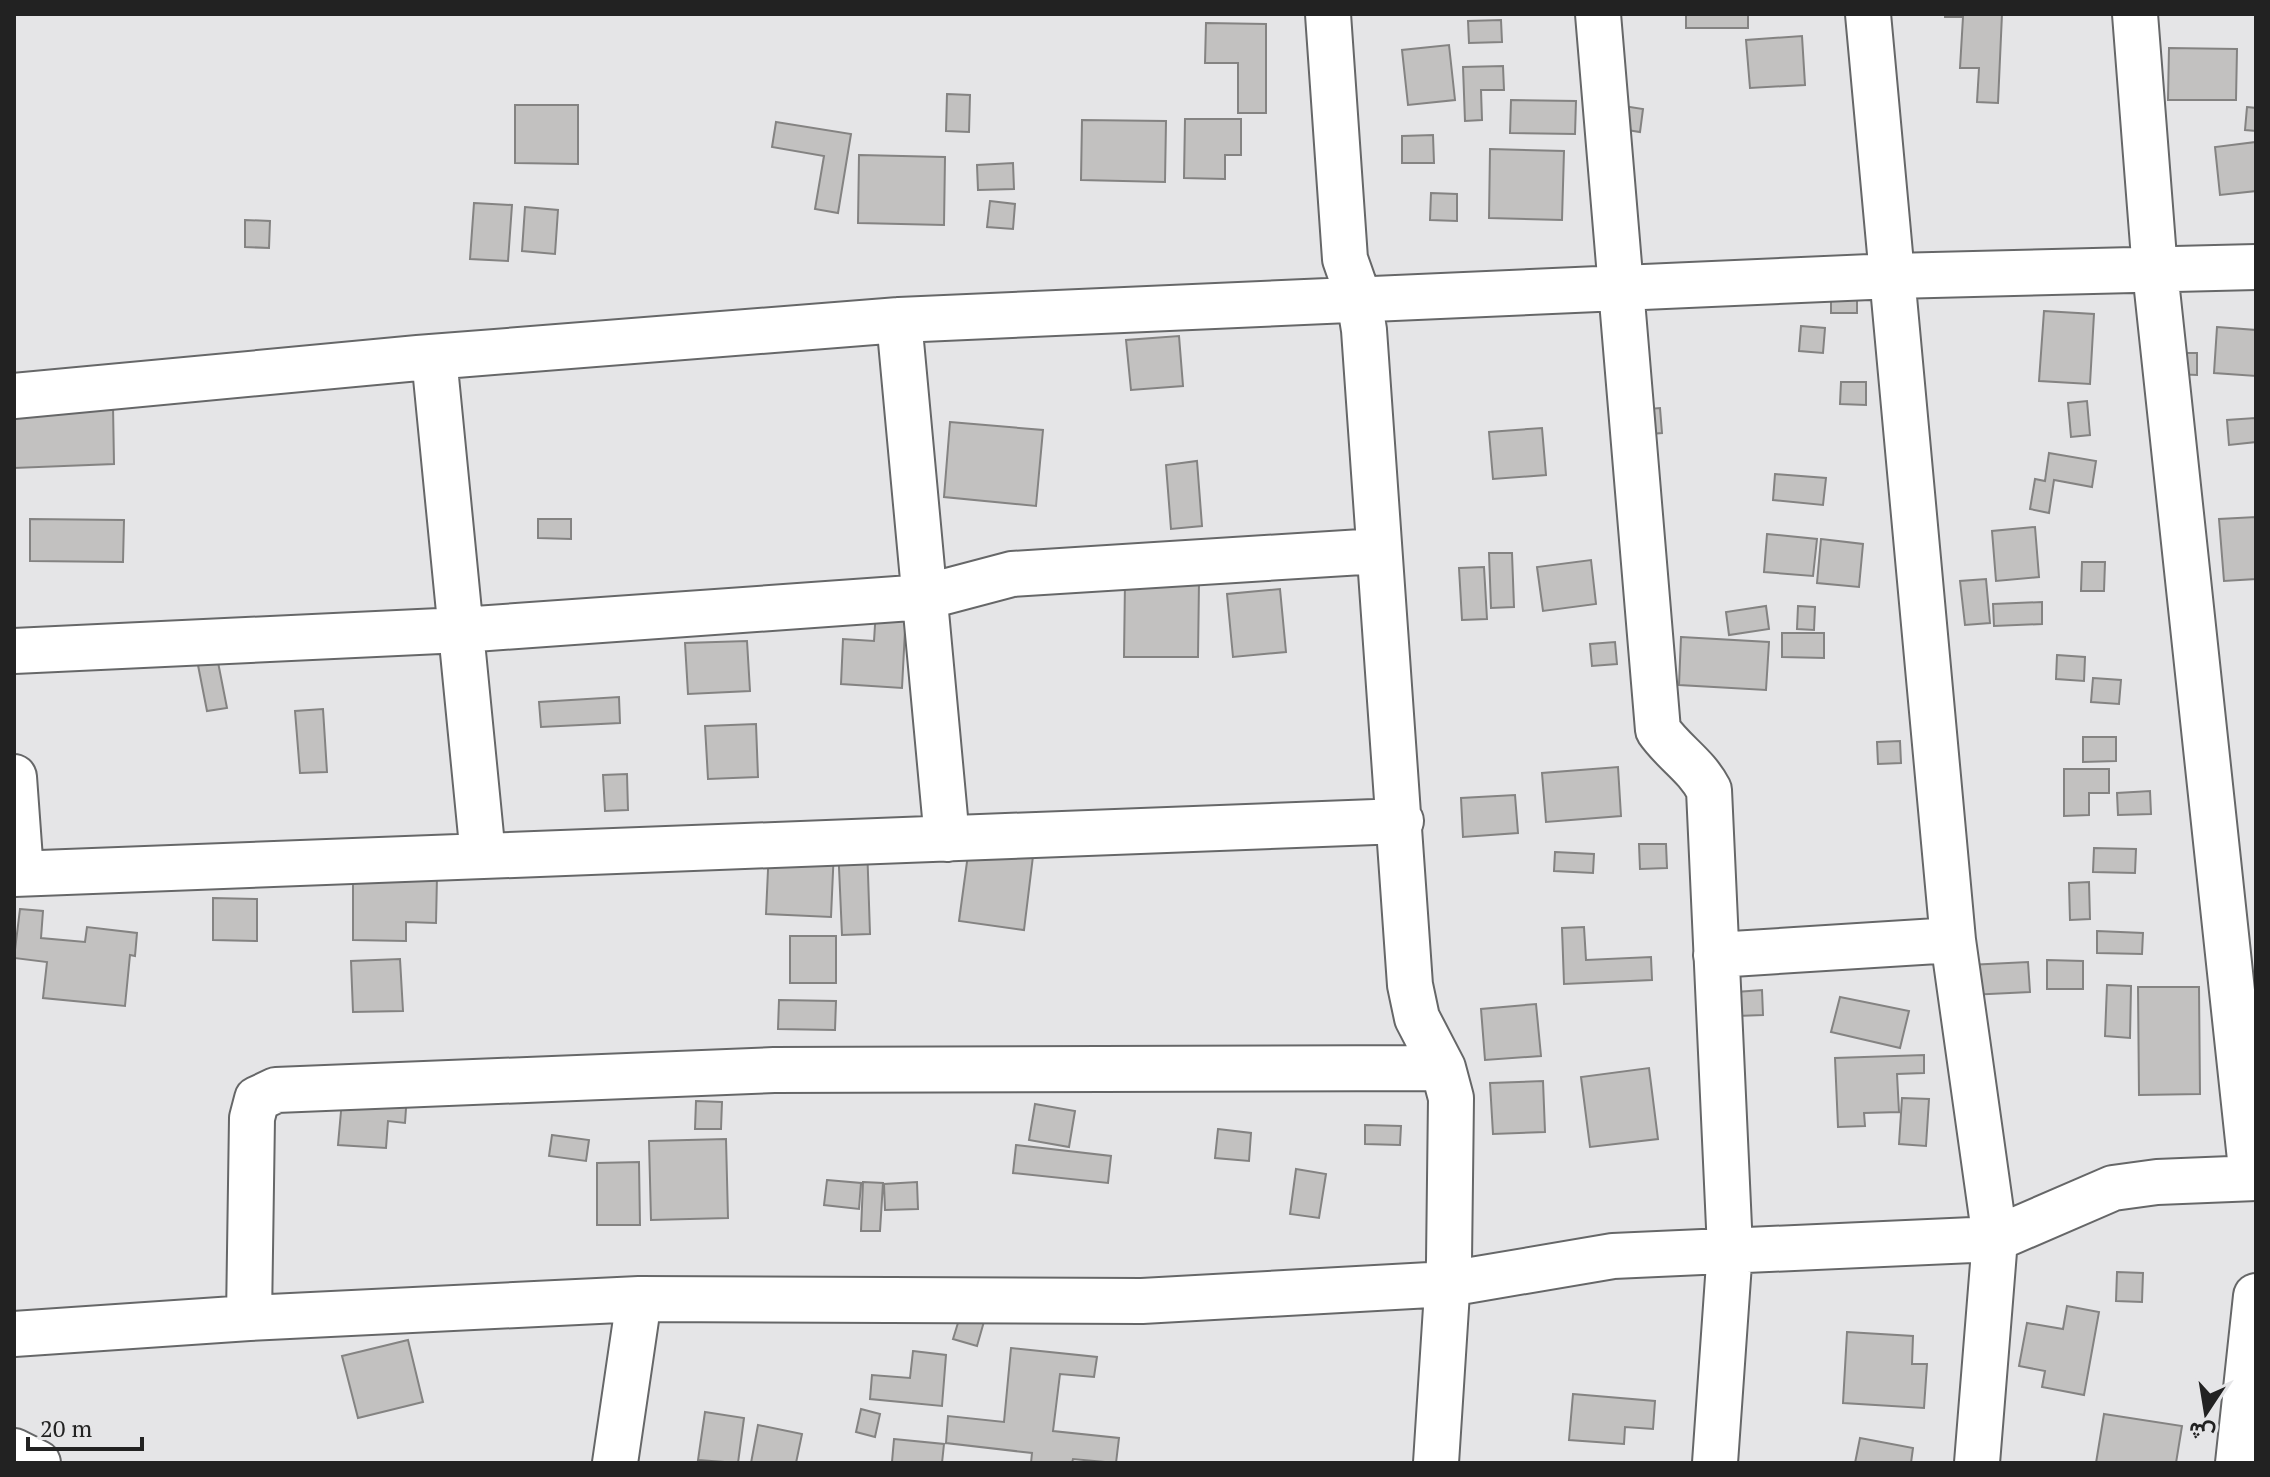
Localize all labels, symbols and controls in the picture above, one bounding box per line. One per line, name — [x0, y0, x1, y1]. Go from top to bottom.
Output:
north arrow — [2166, 1373, 2246, 1453]
scale bar — [28, 1401, 142, 1451]
text: 20 m — [40, 1412, 92, 1444]
text: ش — [2186, 1416, 2218, 1450]

